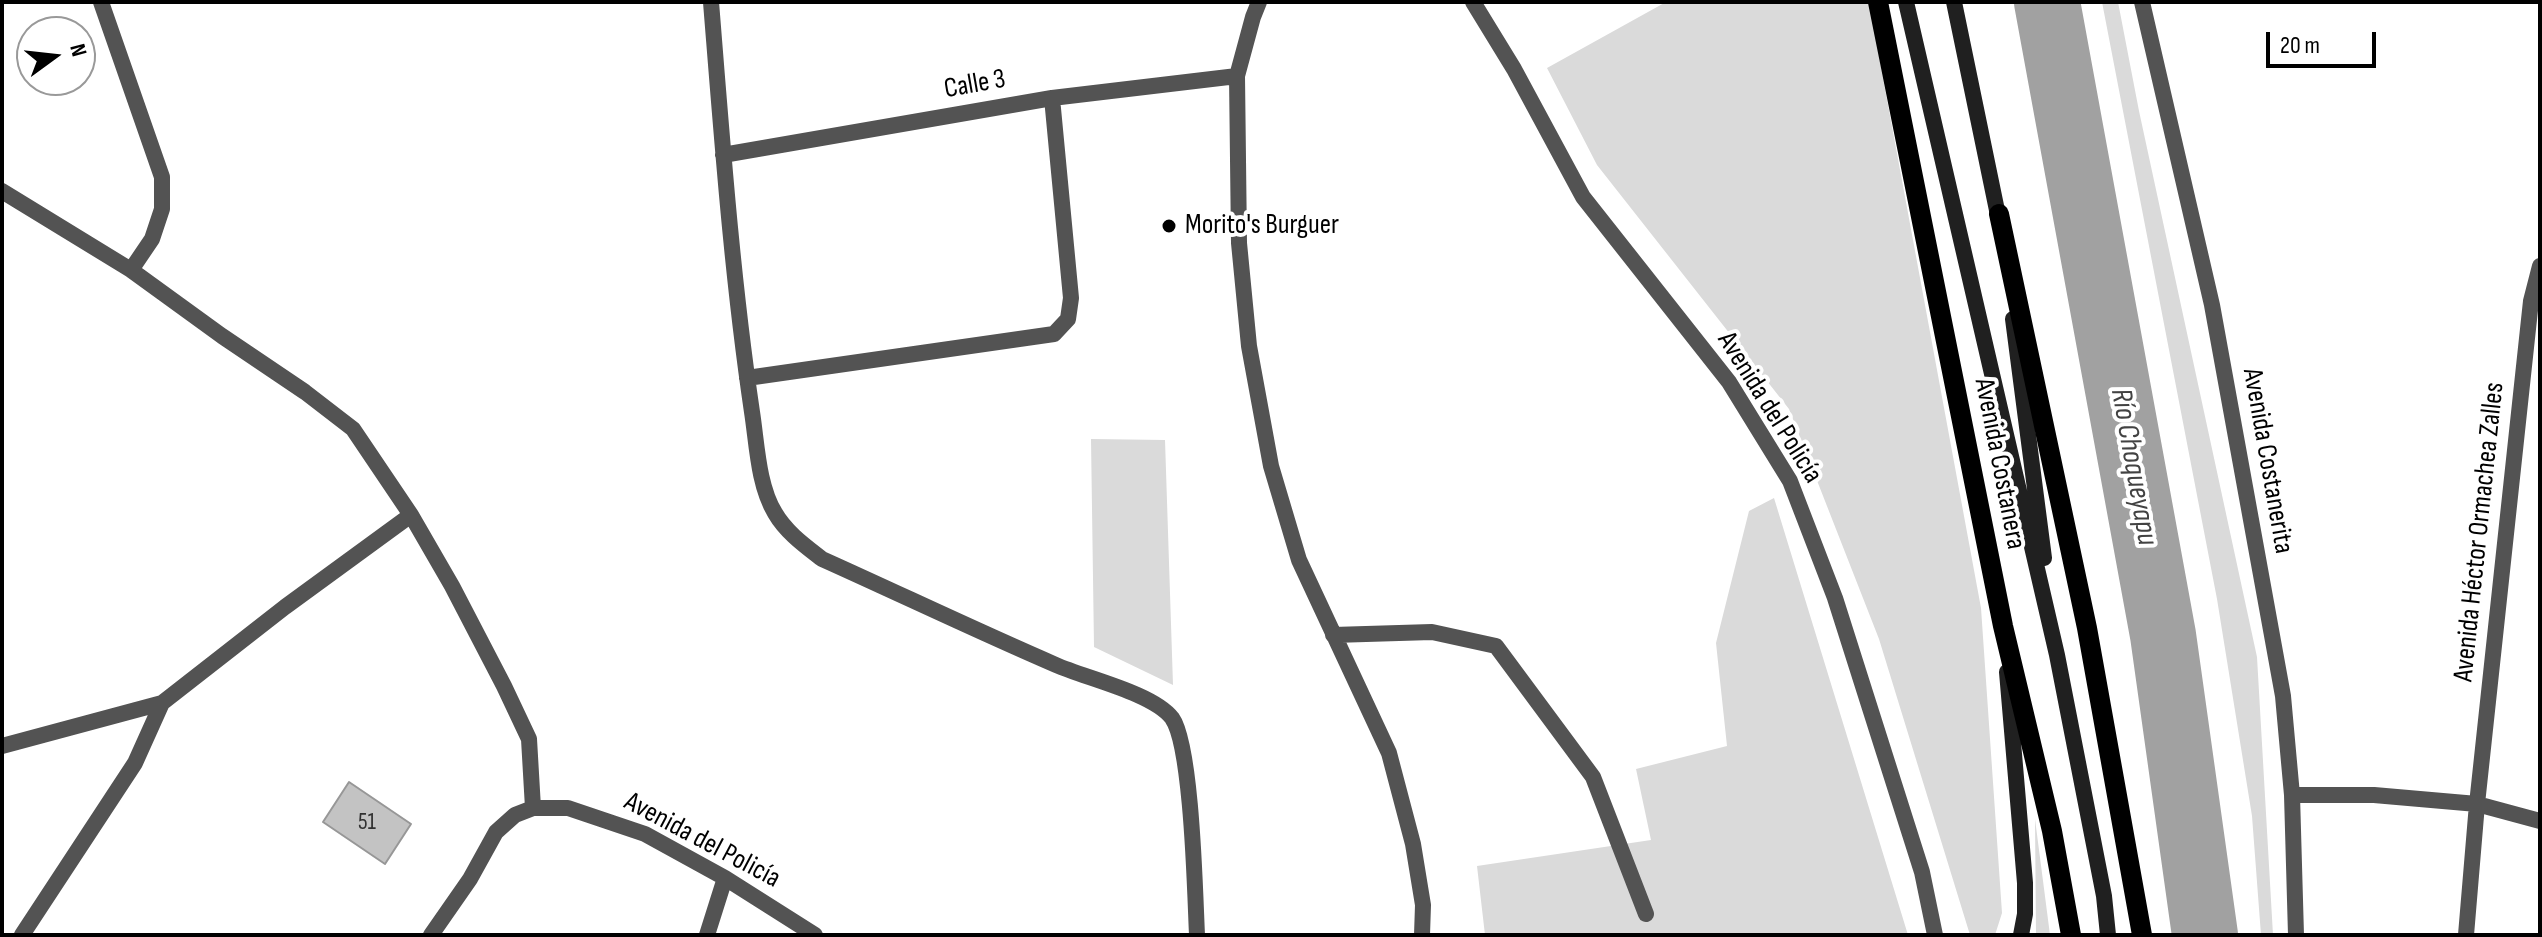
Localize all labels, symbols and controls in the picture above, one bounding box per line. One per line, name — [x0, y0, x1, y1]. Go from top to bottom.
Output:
north arrow — [16, 16, 96, 96]
scale bar — [2270, 16, 2380, 66]
text: 20 m — [2280, 31, 2320, 60]
text: N — [63, 41, 92, 59]
street label: Calle 3 — [942, 63, 1008, 107]
place label: Morito's Burguer — [1185, 209, 1339, 243]
marker: Morito's Burguer — [1160, 217, 1178, 235]
street label: Avenida del Policía — [1709, 326, 1829, 490]
street label: Avenida Costanerita — [2234, 366, 2300, 556]
street label: Avenida Costanera — [1966, 376, 2032, 552]
street label: Avenida Héctor Ormachea Zalles — [2448, 381, 2512, 683]
water label: Río Choqueyapu — [2102, 386, 2164, 548]
street label: Avenida del Policía — [618, 786, 786, 896]
house number: 51 — [358, 809, 376, 837]

